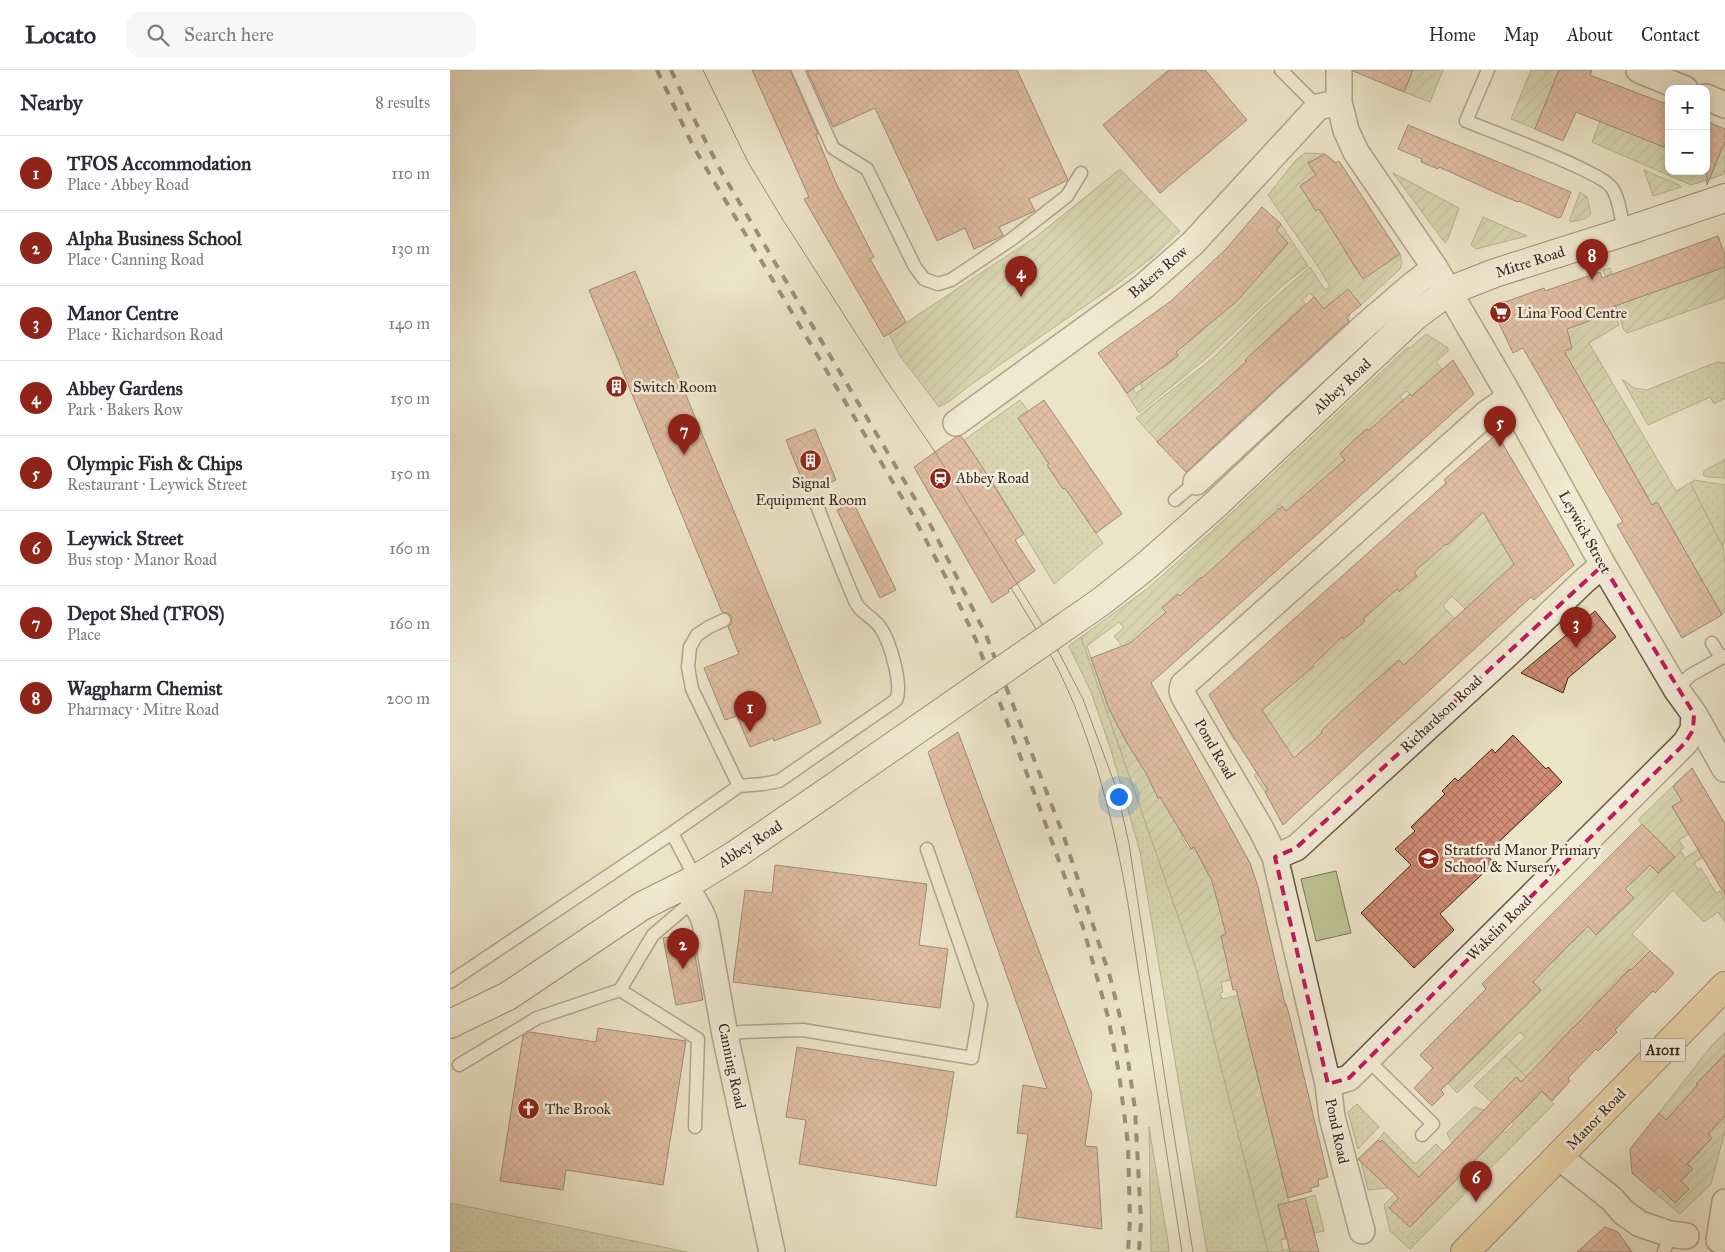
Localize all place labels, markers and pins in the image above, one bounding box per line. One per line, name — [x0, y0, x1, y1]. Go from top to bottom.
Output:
pin: 8 — [1576, 239, 1608, 280]
pin: 4 — [1005, 256, 1037, 297]
supermarket icon: Lina Food Centre — [1489, 301, 1513, 325]
place label: Lina Food Centre — [1517, 304, 1627, 322]
building icon: Switch Room — [605, 375, 629, 399]
place label: Switch Room — [633, 378, 717, 396]
pin: 5 — [1484, 406, 1516, 447]
pin: 7 — [668, 414, 700, 455]
building icon: Signal Equipment Room — [799, 448, 823, 472]
station icon: Abbey Road — [928, 466, 952, 490]
place label: Abbey Road — [955, 469, 1030, 487]
place label: Signal Equipment Room — [755, 474, 867, 510]
pin: 3 — [1560, 607, 1592, 648]
pin: 1 — [734, 691, 766, 732]
place label: Stratford Manor Primary School & Nursery — [1444, 841, 1601, 876]
school or university icon: Stratford Manor Primary School & Nursery — [1416, 847, 1440, 871]
pin: 2 — [667, 928, 699, 969]
church icon: The Brook — [517, 1097, 541, 1121]
place label: The Brook — [545, 1100, 611, 1118]
pin: 6 — [1460, 1161, 1492, 1202]

